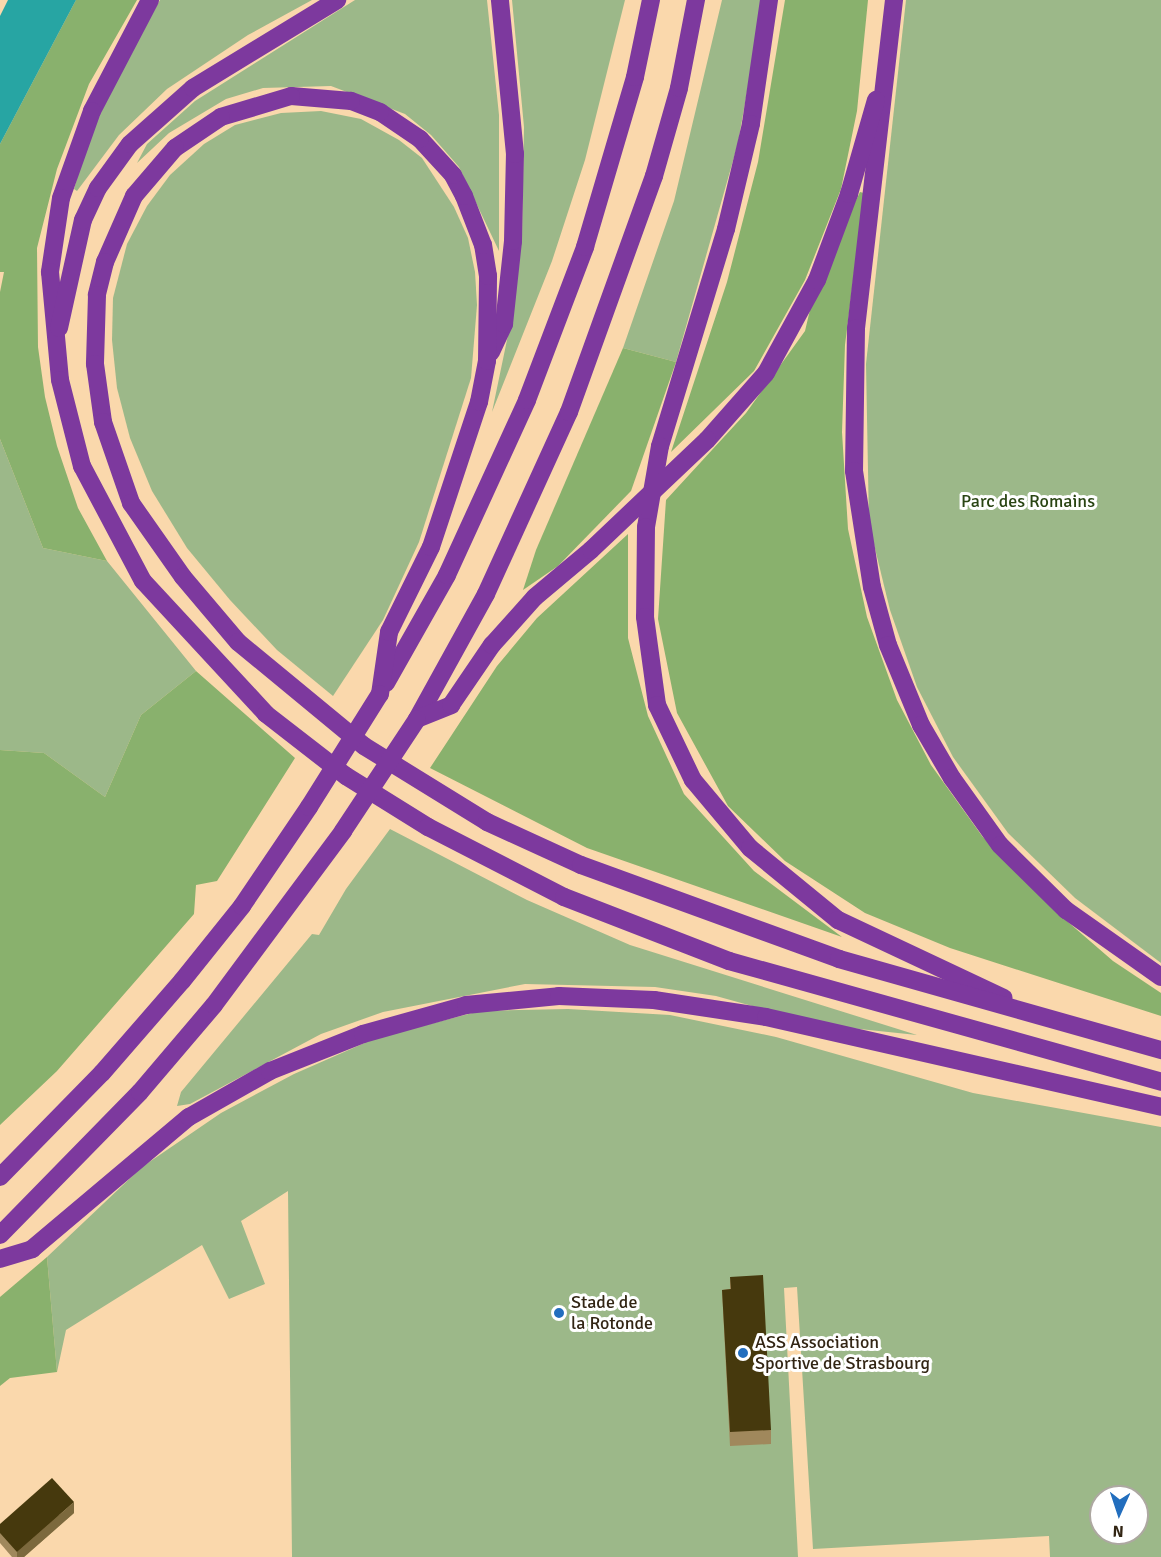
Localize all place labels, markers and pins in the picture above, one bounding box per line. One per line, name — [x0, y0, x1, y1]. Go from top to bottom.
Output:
place label: Stade de la Rotonde — [571, 1292, 653, 1334]
marker: Stade de la Rotonde — [552, 1306, 566, 1320]
place label: ASS Association Sportive de Strasbourg — [755, 1332, 930, 1374]
marker: ASS Association Sportive de Strasbourg — [736, 1346, 750, 1360]

